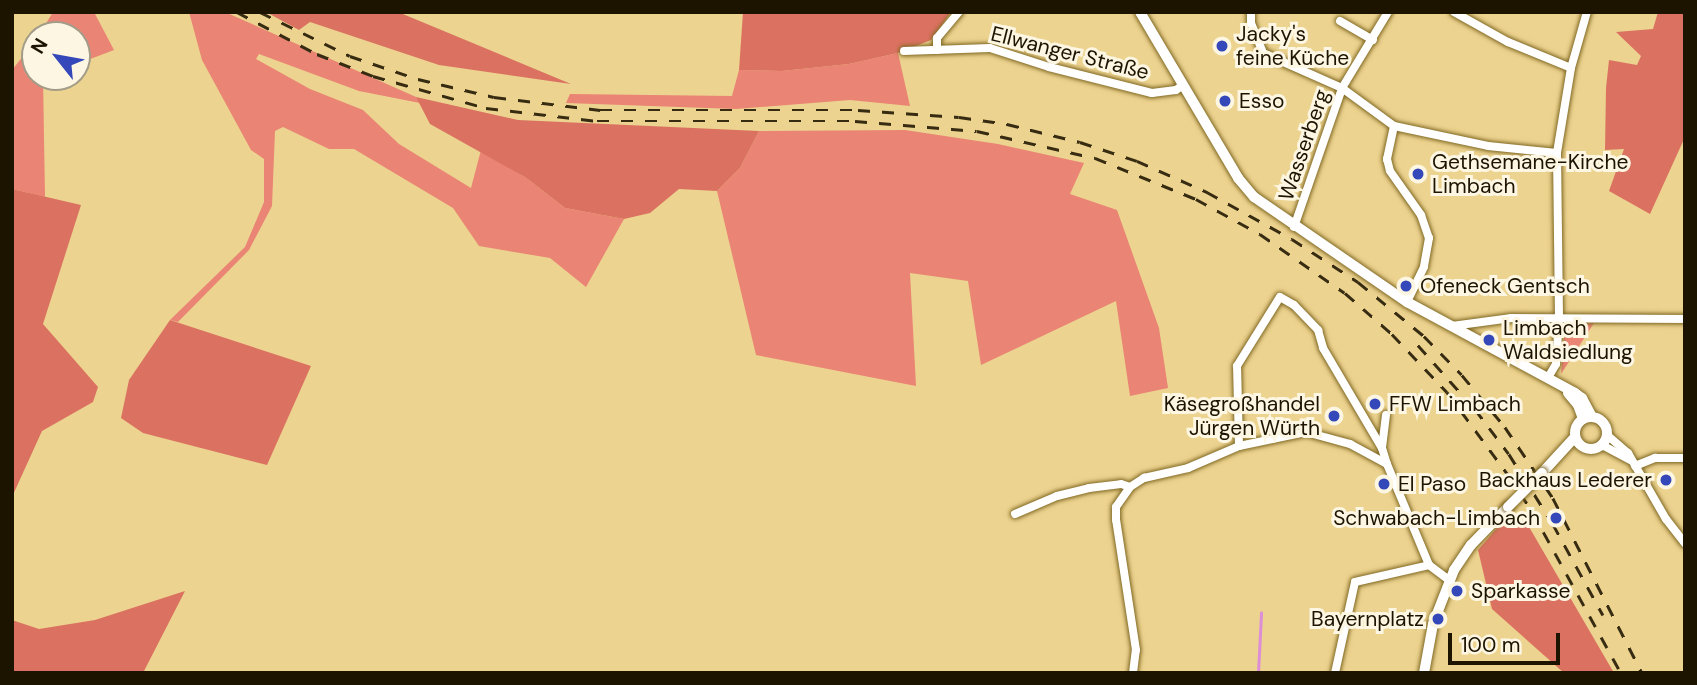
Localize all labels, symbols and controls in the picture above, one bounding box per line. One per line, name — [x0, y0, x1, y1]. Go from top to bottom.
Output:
north arrow — [21, 21, 91, 91]
street label: Ellwanger Straße — [988, 21, 1152, 85]
place label: Jacky's feine Küche — [1236, 21, 1349, 71]
text: N — [25, 34, 54, 58]
marker: Jacky's feine Küche — [1214, 38, 1230, 54]
street label: Wasserberg — [1273, 86, 1335, 204]
place label: Esso — [1239, 88, 1284, 114]
marker: Esso — [1217, 93, 1233, 109]
place label: Gethsemane-Kirche Limbach — [1432, 149, 1628, 199]
marker: Gethsemane-Kirche Limbach — [1410, 166, 1426, 182]
place label: Ofeneck Gentsch — [1420, 273, 1590, 299]
marker: Ofeneck Gentsch — [1398, 278, 1414, 294]
place label: Limbach Waldsiedlung — [1503, 315, 1633, 365]
marker: Limbach Waldsiedlung — [1481, 332, 1497, 348]
place label: Käsegroßhandel Jürgen Würth — [1164, 391, 1320, 441]
place label: FFW Limbach — [1389, 391, 1521, 417]
marker: FFW Limbach — [1367, 396, 1383, 412]
marker: Käsegroßhandel Jürgen Würth — [1326, 408, 1342, 424]
place label: Backhaus Lederer — [1479, 467, 1652, 493]
place label: El Paso — [1398, 471, 1466, 497]
marker: Backhaus Lederer — [1658, 472, 1674, 488]
marker: El Paso — [1376, 476, 1392, 492]
place label: Schwabach-Limbach — [1333, 505, 1540, 531]
marker: Schwabach-Limbach — [1546, 508, 1566, 528]
place label: Sparkasse — [1471, 578, 1570, 604]
marker: Sparkasse — [1449, 583, 1465, 599]
place label: Bayernplatz — [1311, 606, 1424, 632]
marker: Bayernplatz — [1430, 611, 1446, 627]
scale bar — [1452, 618, 1564, 662]
text: 100 m — [1461, 631, 1521, 659]

